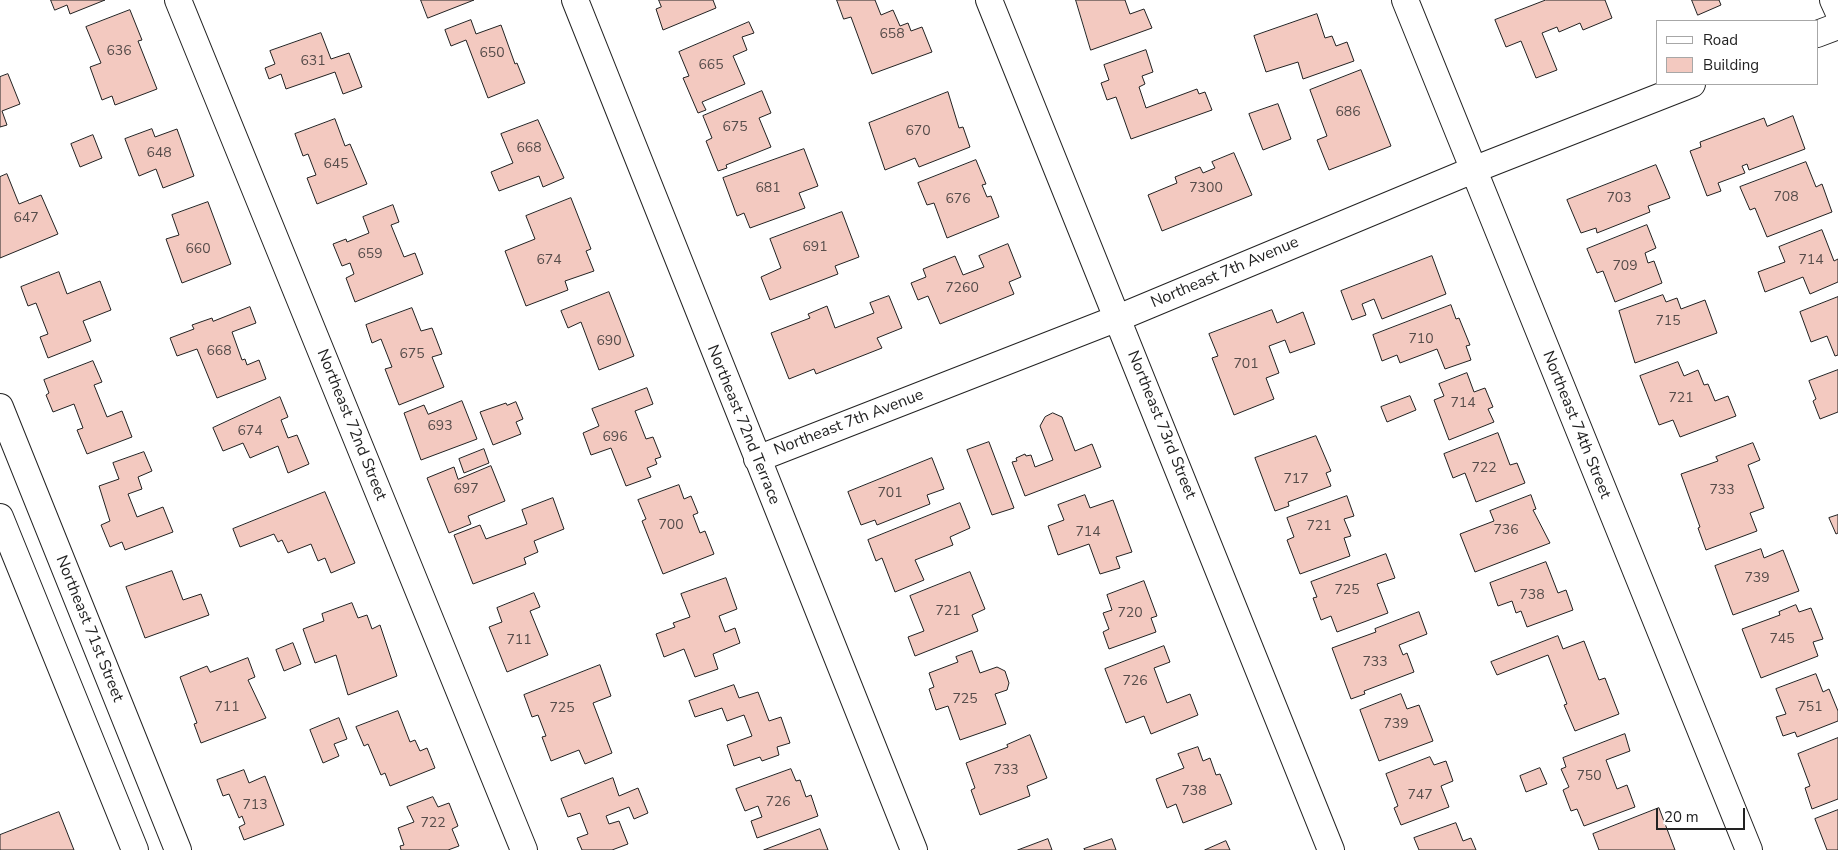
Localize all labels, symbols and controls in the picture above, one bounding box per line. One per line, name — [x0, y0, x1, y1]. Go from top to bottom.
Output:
legend — [1656, 20, 1818, 85]
house number: 658 — [879, 27, 905, 43]
text: Road — [1703, 30, 1738, 50]
house number: 636 — [106, 44, 132, 60]
house number: 650 — [479, 46, 505, 62]
house number: 631 — [300, 54, 326, 70]
text: Building — [1703, 55, 1759, 75]
house number: 665 — [698, 58, 724, 74]
house number: 686 — [1335, 105, 1361, 121]
house number: 675 — [722, 120, 748, 136]
house number: 670 — [905, 124, 931, 140]
house number: 668 — [516, 141, 542, 157]
house number: 648 — [146, 146, 172, 162]
house number: 645 — [323, 157, 349, 173]
house number: 681 — [755, 181, 781, 197]
house number: 7300 — [1189, 181, 1223, 197]
house number: 708 — [1773, 190, 1799, 206]
house number: 703 — [1606, 191, 1632, 207]
house number: 676 — [945, 192, 971, 208]
house number: 647 — [13, 211, 39, 227]
street label: Northeast 7th Avenue — [1148, 233, 1302, 313]
house number: 691 — [802, 240, 828, 256]
house number: 660 — [185, 242, 211, 258]
house number: 659 — [357, 247, 383, 263]
house number: 674 — [536, 253, 562, 269]
house number: 714 — [1798, 253, 1824, 269]
house number: 709 — [1612, 259, 1638, 275]
house number: 7260 — [945, 281, 979, 297]
house number: 715 — [1655, 314, 1681, 330]
house number: 710 — [1408, 332, 1434, 348]
house number: 690 — [596, 334, 622, 350]
street label: Northeast 72nd Terrace — [702, 343, 784, 507]
house number: 668 — [206, 344, 232, 360]
street label: Northeast 72nd Street — [312, 347, 390, 503]
house number: 675 — [399, 347, 425, 363]
street label: Northeast 73rd Street — [1123, 348, 1199, 502]
street label: Northeast 74th Street — [1538, 348, 1614, 502]
house number: 701 — [1233, 357, 1259, 373]
street label: Northeast 7th Avenue — [771, 386, 927, 460]
house number: 721 — [1668, 391, 1694, 407]
house number: 714 — [1450, 396, 1476, 412]
house number: 693 — [427, 419, 453, 435]
house number: 674 — [237, 424, 263, 440]
house number: 696 — [602, 430, 628, 446]
house number: 722 — [1471, 461, 1497, 477]
house number: 717 — [1283, 472, 1309, 488]
house number: 697 — [453, 482, 479, 498]
house number: 733 — [1709, 483, 1735, 499]
house number: 701 — [877, 486, 903, 502]
house number: 700 — [658, 518, 684, 534]
house number: 721 — [1306, 519, 1332, 535]
house number: 736 — [1493, 523, 1519, 539]
house number: 714 — [1075, 525, 1101, 541]
street label: Northeast 71st Street — [51, 553, 127, 705]
house number: 739 — [1744, 571, 1770, 587]
house number: 725 — [1334, 583, 1360, 599]
house number: 738 — [1519, 588, 1545, 604]
house number: 721 — [935, 604, 961, 620]
house number: 720 — [1117, 606, 1143, 622]
house number: 745 — [1769, 632, 1795, 648]
house number: 711 — [506, 633, 532, 649]
house number: 733 — [1362, 655, 1388, 671]
house number: 726 — [1122, 674, 1148, 690]
house number: 725 — [952, 692, 978, 708]
house number: 711 — [214, 700, 240, 716]
house number: 751 — [1797, 700, 1823, 716]
house number: 725 — [549, 701, 575, 717]
house number: 739 — [1383, 717, 1409, 733]
house number: 733 — [993, 763, 1019, 779]
house number: 750 — [1576, 769, 1602, 785]
house number: 738 — [1181, 784, 1207, 800]
house number: 747 — [1407, 788, 1433, 804]
house number: 726 — [765, 795, 791, 811]
house number: 713 — [242, 798, 268, 814]
scale bar — [1658, 798, 1747, 830]
text: 20 m — [1664, 807, 1699, 827]
house number: 722 — [420, 816, 446, 832]

